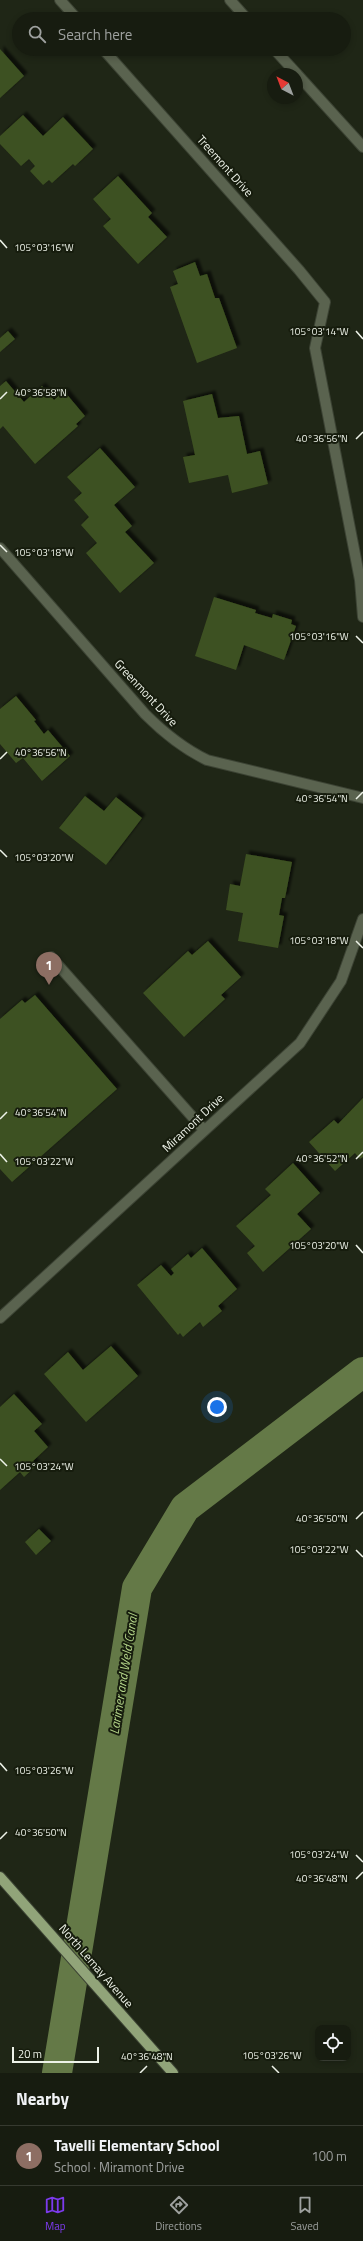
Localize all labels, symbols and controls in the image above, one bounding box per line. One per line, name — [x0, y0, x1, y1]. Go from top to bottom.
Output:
search box — [12, 12, 351, 56]
icon: search — [26, 23, 48, 45]
text: Search here — [58, 23, 132, 46]
north arrow — [267, 68, 303, 104]
street label: Treemont Drive — [192, 131, 258, 201]
text: 105°03'16"W — [14, 240, 74, 255]
text: 105°03'14"W — [289, 324, 349, 339]
text: 40°36'58"N — [15, 385, 67, 400]
text: 40°36'56"N — [296, 431, 348, 446]
text: 105°03'18"W — [14, 545, 74, 560]
text: 105°03'16"W — [289, 629, 349, 644]
street label: Greenmont Drive — [110, 655, 183, 731]
text: 40°36'56"N — [15, 745, 67, 760]
text: 40°36'54"N — [296, 791, 348, 806]
text: 105°03'20"W — [14, 850, 74, 865]
text: 105°03'18"W — [289, 933, 349, 948]
pin: 1 — [36, 952, 62, 985]
street label: Miramont Drive — [157, 1089, 228, 1156]
text: 40°36'54"N — [15, 1105, 67, 1120]
text: 40°36'52"N — [296, 1151, 348, 1166]
text: 105°03'22"W — [14, 1154, 74, 1169]
text: 105°03'20"W — [289, 1238, 349, 1253]
your location — [207, 1397, 227, 1417]
text: 105°03'24"W — [14, 1459, 74, 1474]
text: 40°36'50"N — [296, 1511, 348, 1526]
text: 105°03'22"W — [289, 1542, 349, 1557]
water label: Larimer and Weld Canal — [104, 1610, 143, 1736]
text: 105°03'26"W — [14, 1763, 74, 1778]
text: 40°36'50"N — [15, 1825, 67, 1840]
text: 105°03'24"W — [289, 1847, 349, 1862]
text: 40°36'48"N — [296, 1871, 348, 1886]
street label: North Lemay Avenue — [55, 1920, 138, 2012]
map controls — [315, 2025, 351, 2061]
button: locate — [315, 2025, 351, 2061]
scale bar — [12, 2045, 99, 2064]
text: 20 m — [18, 2046, 42, 2062]
text: 105°03'26"W — [242, 2048, 302, 2063]
text: 40°36'48"N — [121, 2049, 173, 2064]
text: Nearby — [16, 2086, 69, 2112]
text: Tavelli Elementary School — [54, 2134, 220, 2157]
text: 1 — [25, 2146, 33, 2166]
text: 100 m — [311, 2146, 347, 2166]
text: School · Miramont Drive — [54, 2157, 184, 2177]
tab: Map — [44, 2194, 66, 2234]
tab: Directions — [155, 2194, 202, 2234]
tab: Saved — [291, 2194, 319, 2234]

